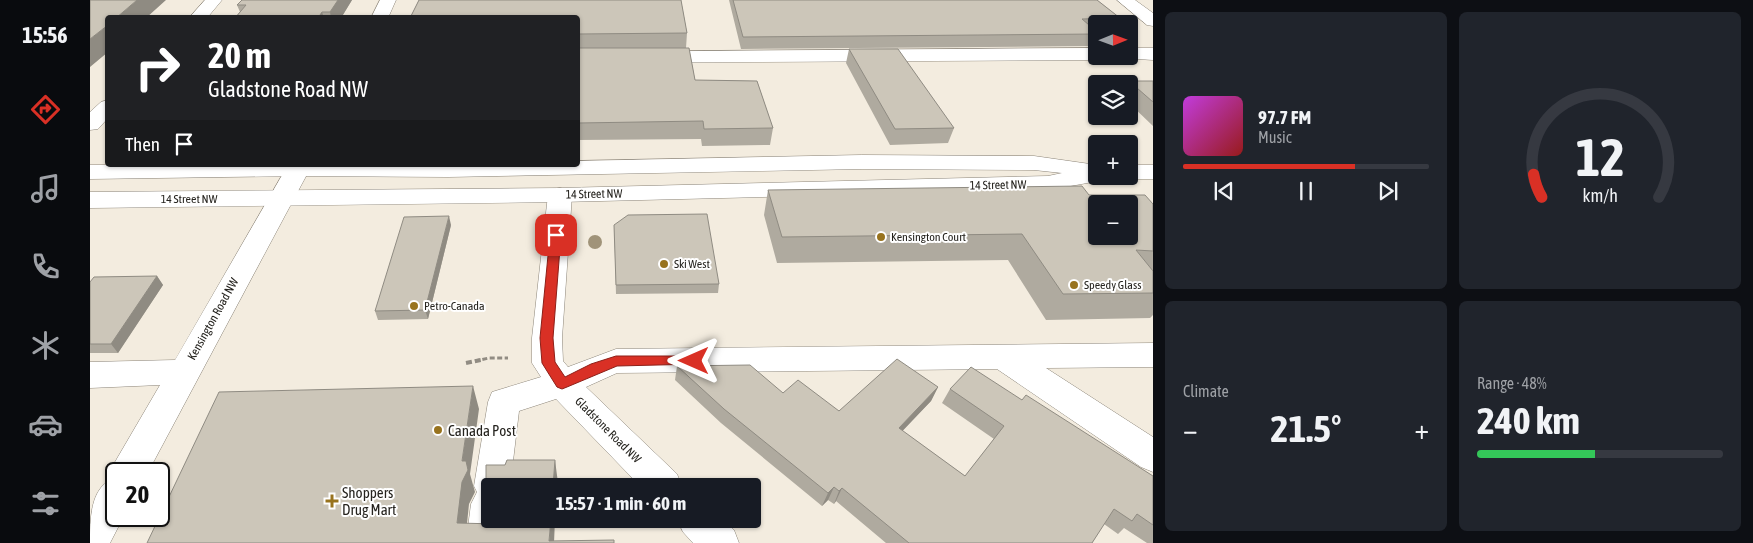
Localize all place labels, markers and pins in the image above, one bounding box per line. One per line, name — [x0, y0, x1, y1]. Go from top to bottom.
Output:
pin — [535, 214, 577, 256]
place label: Kensington Court — [891, 230, 967, 244]
marker: Kensington Court — [875, 231, 887, 243]
place label: Ski West — [674, 257, 710, 271]
marker: Ski West — [658, 258, 670, 270]
place label: Speedy Glass — [1084, 278, 1141, 292]
marker: Speedy Glass — [1068, 279, 1080, 291]
place label: Petro-Canada — [424, 299, 485, 313]
marker: Petro-Canada — [408, 300, 420, 312]
place label: Canada Post — [448, 422, 516, 439]
marker: Canada Post — [432, 424, 444, 436]
place label: Shoppers Drug Mart — [342, 484, 396, 518]
marker: Shoppers Drug Mart — [326, 495, 338, 507]

